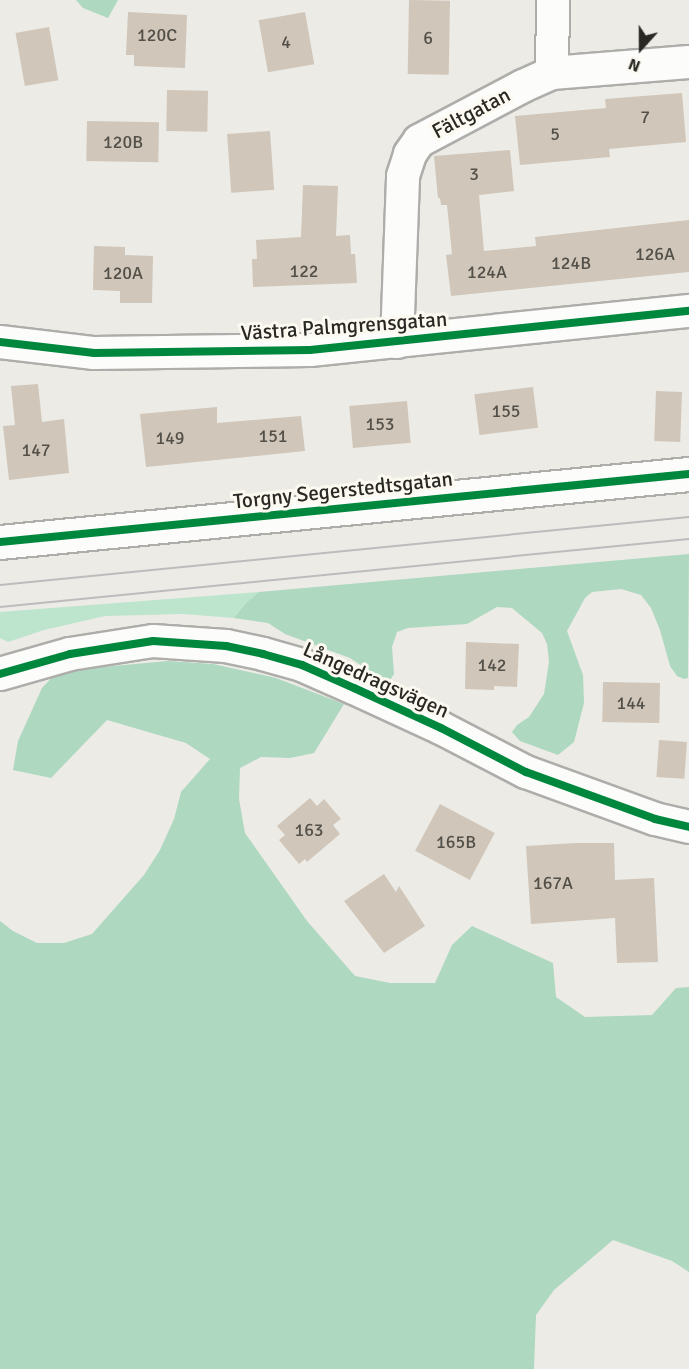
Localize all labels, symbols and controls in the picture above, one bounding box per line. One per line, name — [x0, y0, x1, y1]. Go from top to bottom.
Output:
north arrow — [611, 18, 671, 78]
house number: 120C — [137, 24, 177, 46]
house number: 6 — [423, 27, 433, 49]
house number: 4 — [281, 31, 291, 53]
text: N — [626, 53, 643, 76]
street label: Fältgatan — [428, 82, 514, 144]
house number: 7 — [640, 106, 650, 128]
house number: 5 — [550, 123, 560, 145]
house number: 120B — [103, 131, 143, 153]
house number: 3 — [469, 163, 479, 185]
house number: 126A — [635, 243, 675, 265]
house number: 124B — [551, 252, 591, 274]
house number: 122 — [289, 260, 319, 282]
house number: 124A — [467, 261, 507, 283]
house number: 120A — [103, 262, 143, 284]
street label: Västra Palmgrensgatan — [240, 306, 448, 346]
house number: 155 — [491, 400, 521, 422]
house number: 153 — [365, 413, 395, 435]
house number: 151 — [258, 425, 288, 447]
house number: 149 — [155, 427, 185, 449]
house number: 147 — [21, 439, 51, 461]
street label: Torgny Segerstedtsgatan — [232, 466, 454, 514]
street label: Långedragsvägen — [299, 637, 453, 723]
house number: 142 — [477, 654, 507, 676]
house number: 144 — [616, 692, 646, 714]
house number: 163 — [294, 819, 324, 841]
house number: 165B — [436, 831, 476, 853]
house number: 167A — [533, 872, 573, 894]

